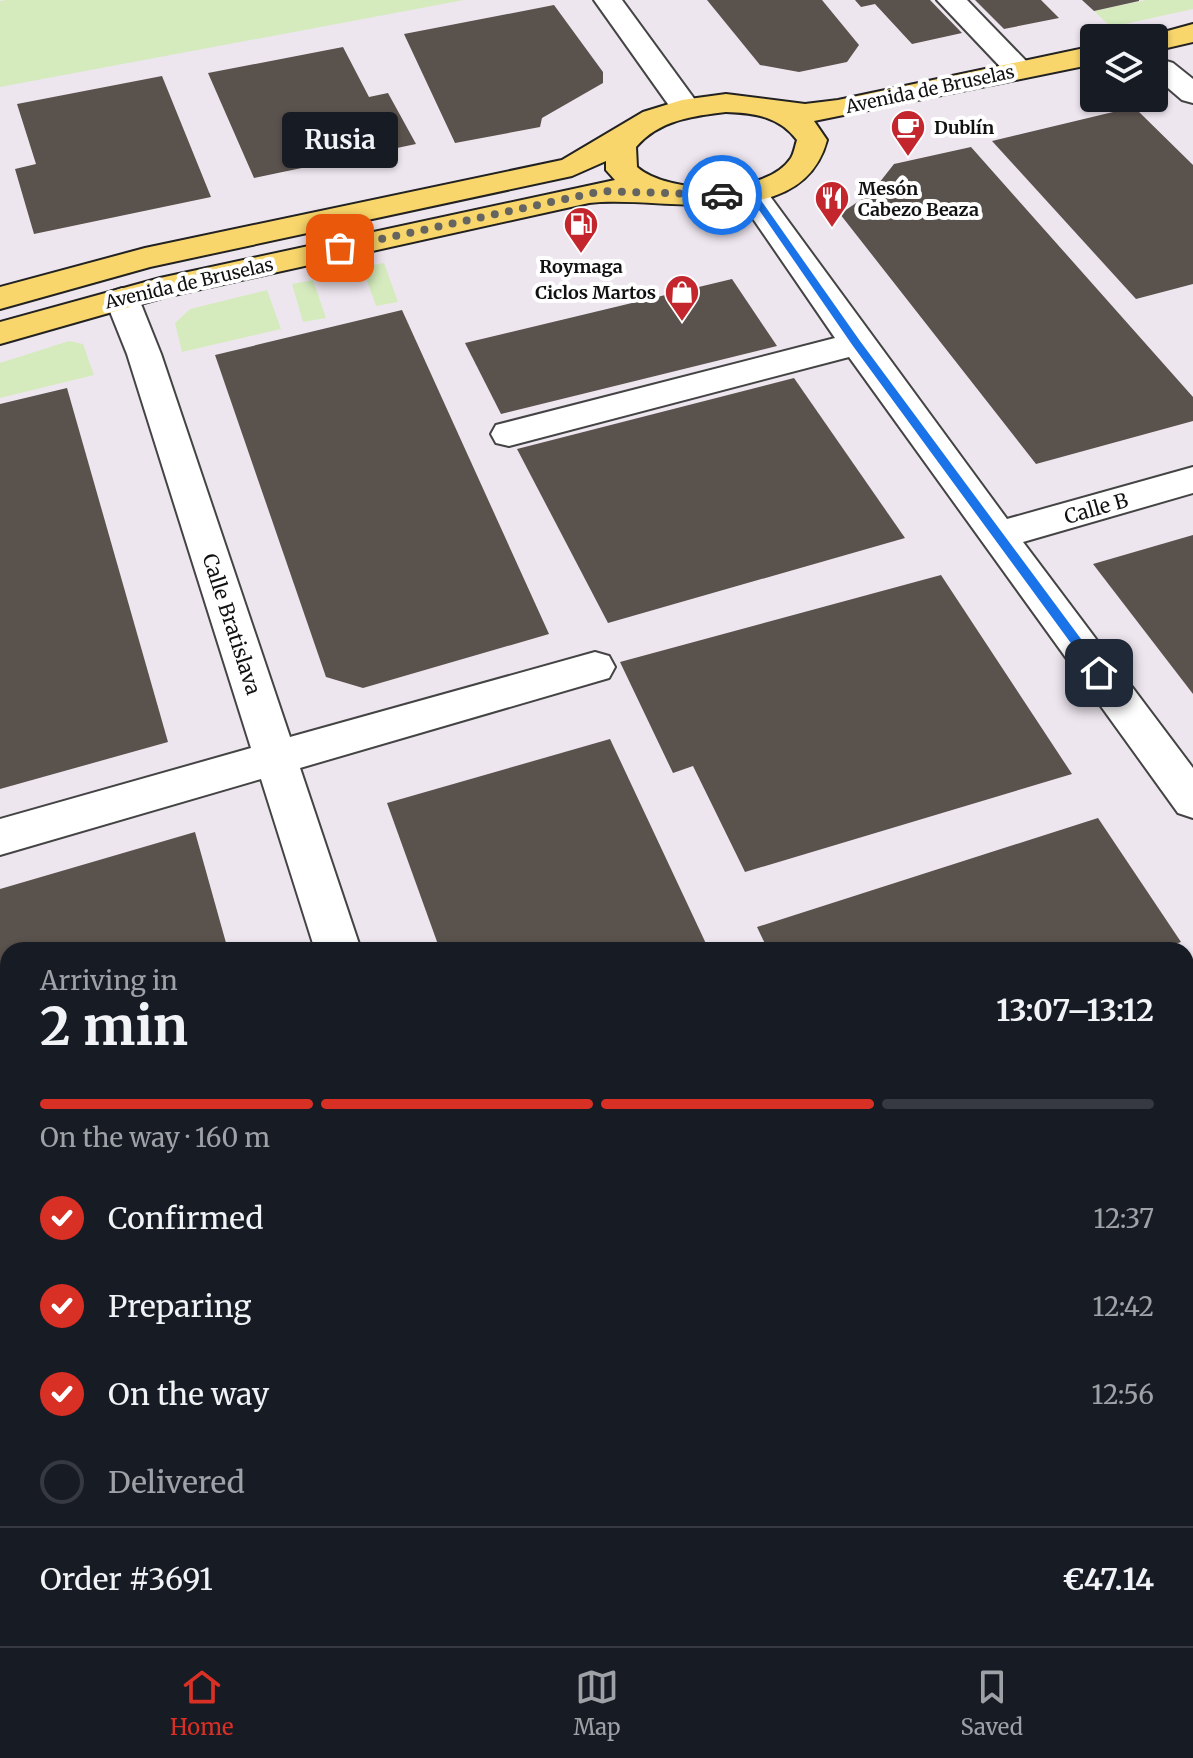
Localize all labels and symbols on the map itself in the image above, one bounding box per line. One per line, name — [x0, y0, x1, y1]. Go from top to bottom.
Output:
street label: Avenida de Bruselas — [843, 60, 1017, 118]
cafe icon: Dublín — [889, 108, 927, 158]
callout: Rusia — [282, 112, 398, 168]
place label: Dublín — [934, 116, 994, 139]
courier — [682, 155, 762, 235]
place label: Mesón Cabezo Beaza — [858, 177, 979, 221]
restaurant icon: Mesón Cabezo Beaza — [813, 179, 851, 229]
fuel station icon: Roymaga — [562, 205, 600, 255]
pin — [306, 214, 374, 282]
street label: Avenida de Bruselas — [102, 252, 276, 314]
place label: Roymaga — [539, 255, 623, 278]
shop icon: Ciclos Martos — [663, 273, 701, 323]
place label: Ciclos Martos — [535, 281, 656, 304]
street label: Calle B — [1061, 487, 1131, 529]
street label: Calle Bratislava — [197, 550, 267, 698]
pin — [1065, 639, 1133, 707]

